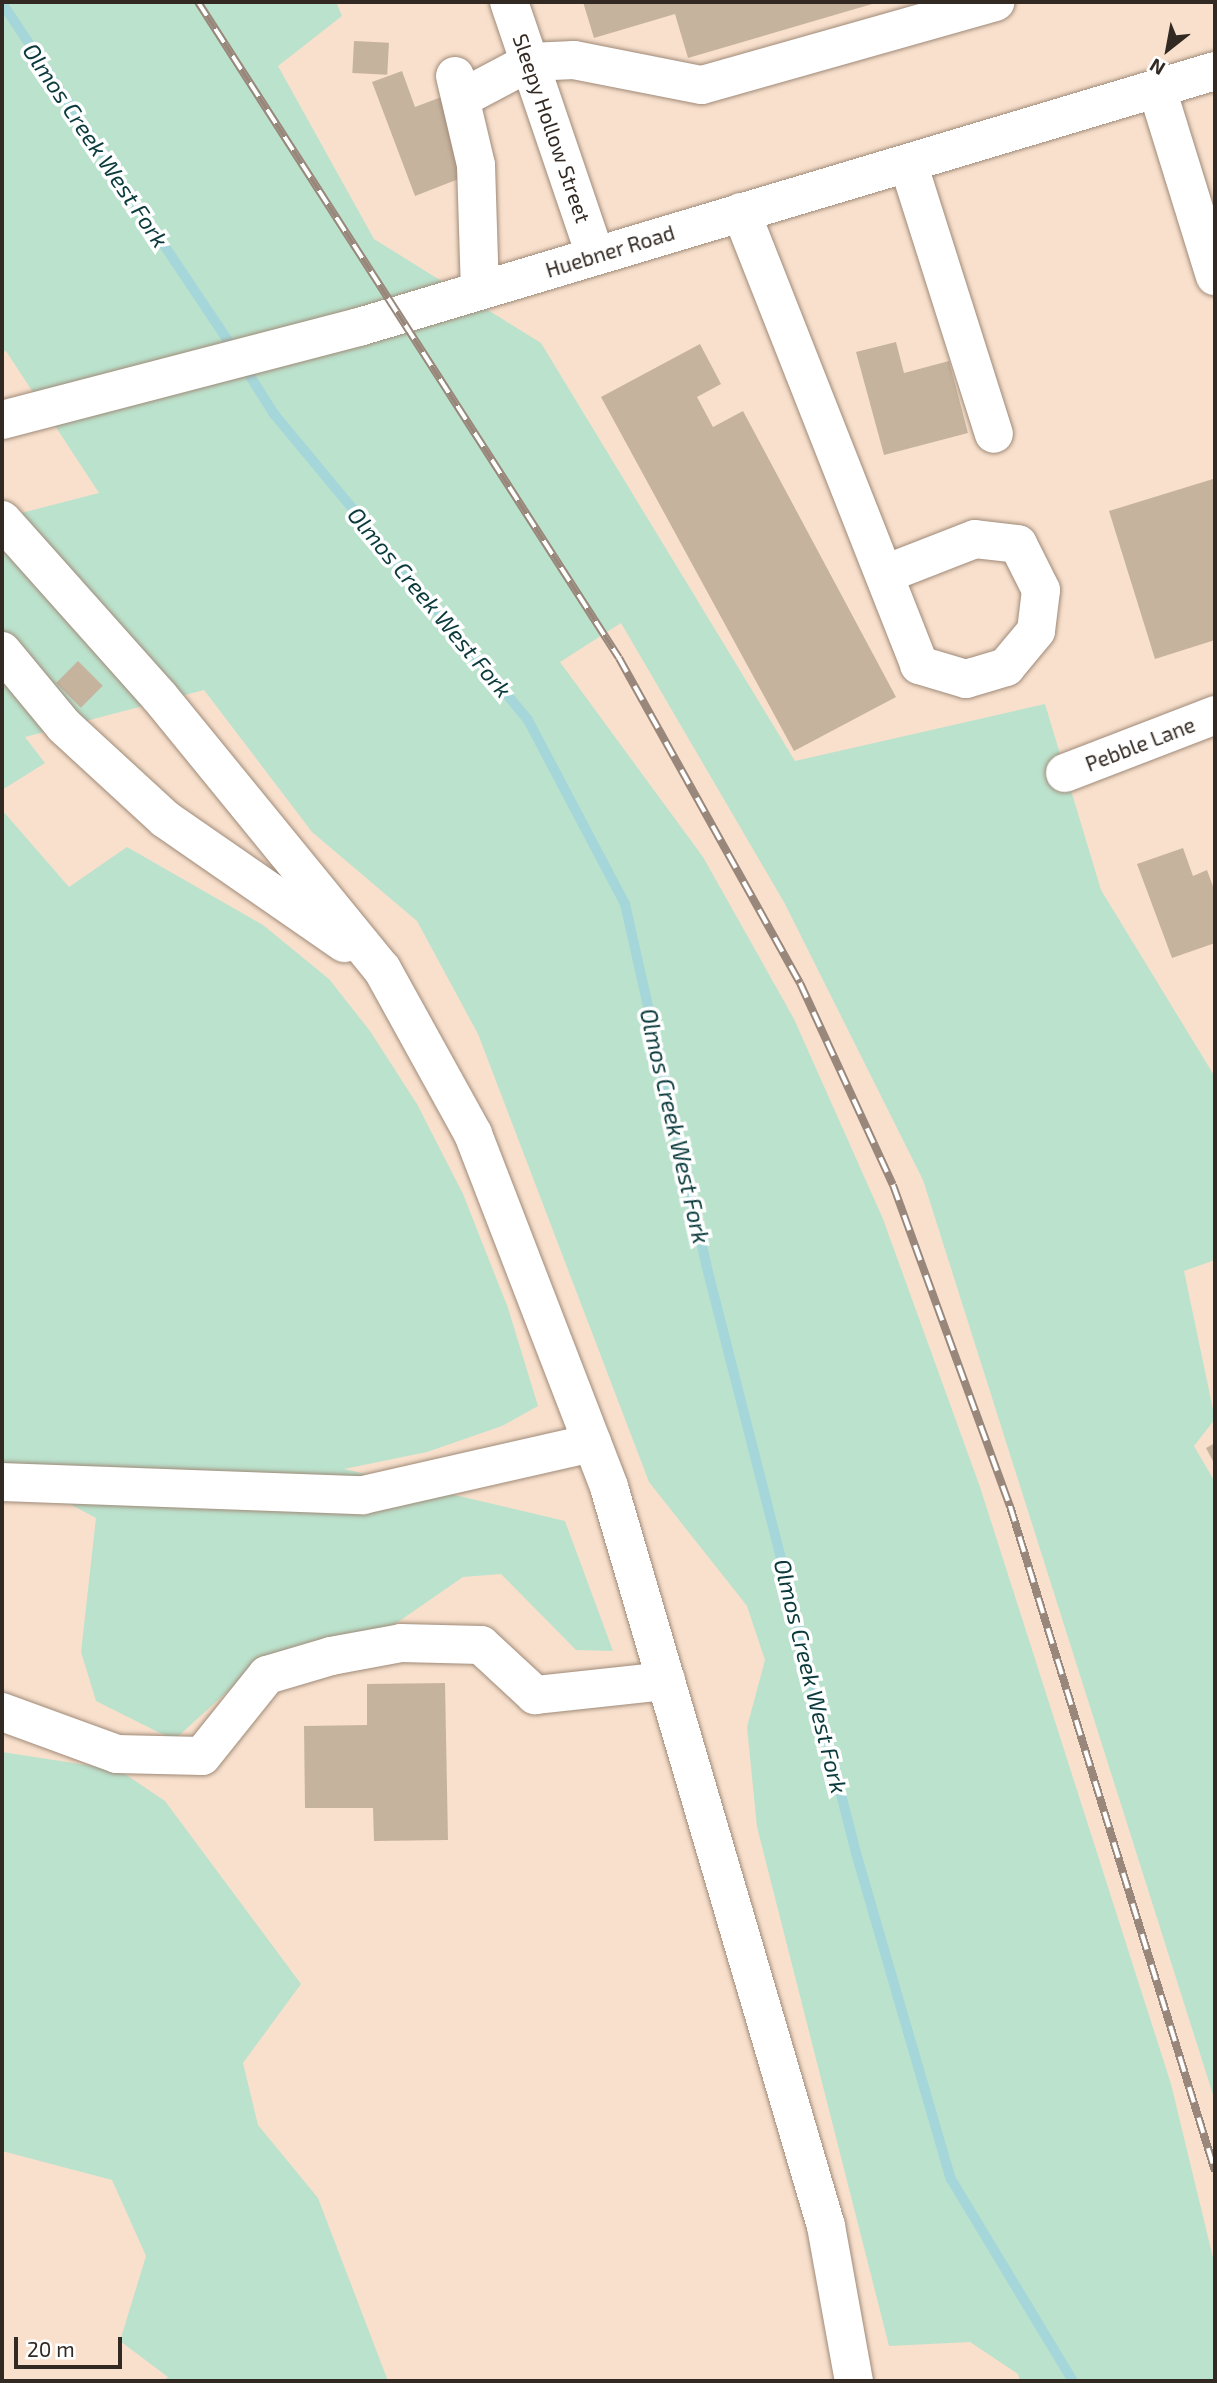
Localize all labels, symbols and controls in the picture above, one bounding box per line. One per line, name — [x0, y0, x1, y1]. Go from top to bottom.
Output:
north arrow — [1133, 14, 1203, 84]
street label: Sleepy Hollow Street — [508, 30, 596, 226]
water label: Olmos Creek West Fork — [17, 37, 175, 253]
text: N — [1145, 54, 1169, 81]
street label: Huebner Road — [542, 219, 678, 283]
water label: Olmos Creek West Fork — [342, 501, 518, 703]
street label: Pebble Lane — [1082, 712, 1198, 776]
water label: Olmos Creek West Fork — [634, 1006, 716, 1246]
water label: Olmos Creek West Fork — [768, 1556, 854, 1796]
scale bar — [18, 2324, 126, 2368]
text: 20 m — [27, 2336, 75, 2361]

